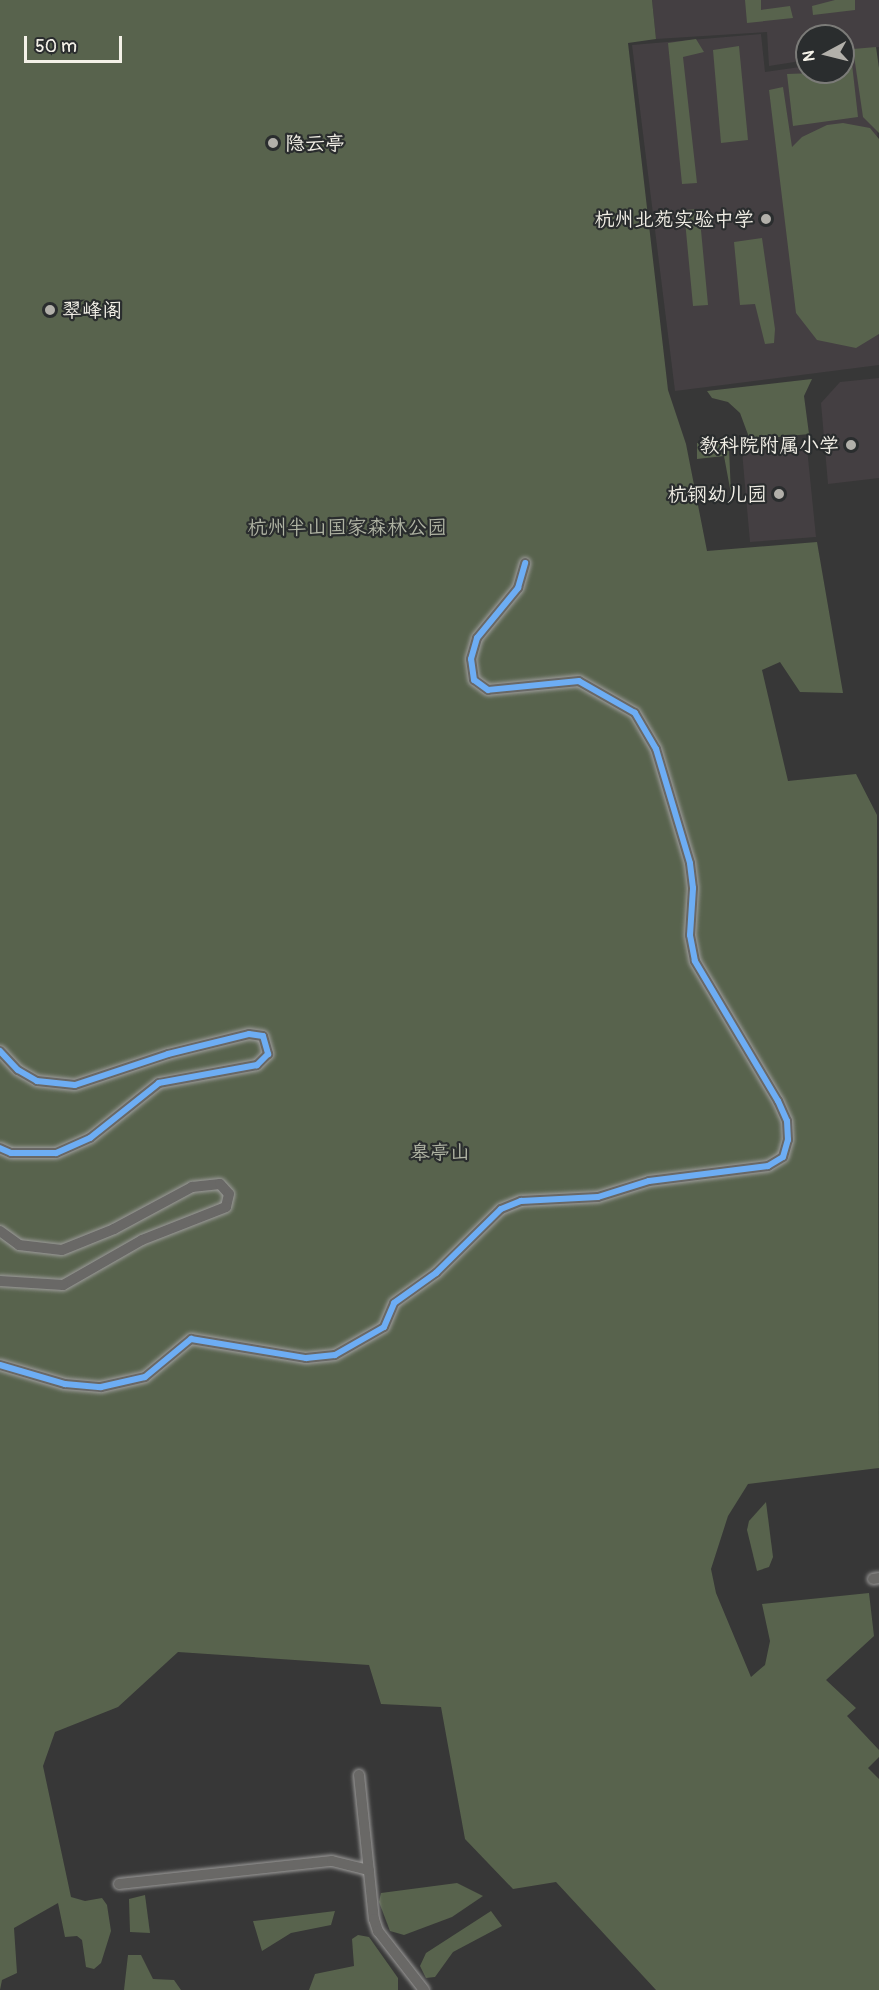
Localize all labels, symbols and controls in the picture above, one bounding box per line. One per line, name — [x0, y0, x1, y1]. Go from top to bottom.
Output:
scale bar — [27, 24, 124, 62]
north arrow — [795, 24, 855, 84]
text: 50 m — [35, 35, 77, 58]
text: N — [799, 49, 820, 63]
place label: 隐云亭 — [285, 131, 345, 155]
marker: 隐云亭 — [266, 136, 280, 150]
place label: 杭州北苑实验中学 — [594, 207, 754, 231]
marker: 杭州北苑实验中学 — [759, 212, 773, 226]
place label: 翠峰阁 — [62, 298, 122, 322]
marker: 翠峰阁 — [43, 303, 57, 317]
place label: 教科院附属小学 — [699, 433, 839, 457]
marker: 教科院附属小学 — [844, 438, 858, 452]
place label: 杭钢幼儿园 — [667, 482, 767, 506]
marker: 杭钢幼儿园 — [772, 487, 786, 501]
park label: 杭州半山国家森林公园 — [247, 515, 447, 539]
park label: 皋亭山 — [410, 1140, 470, 1164]

